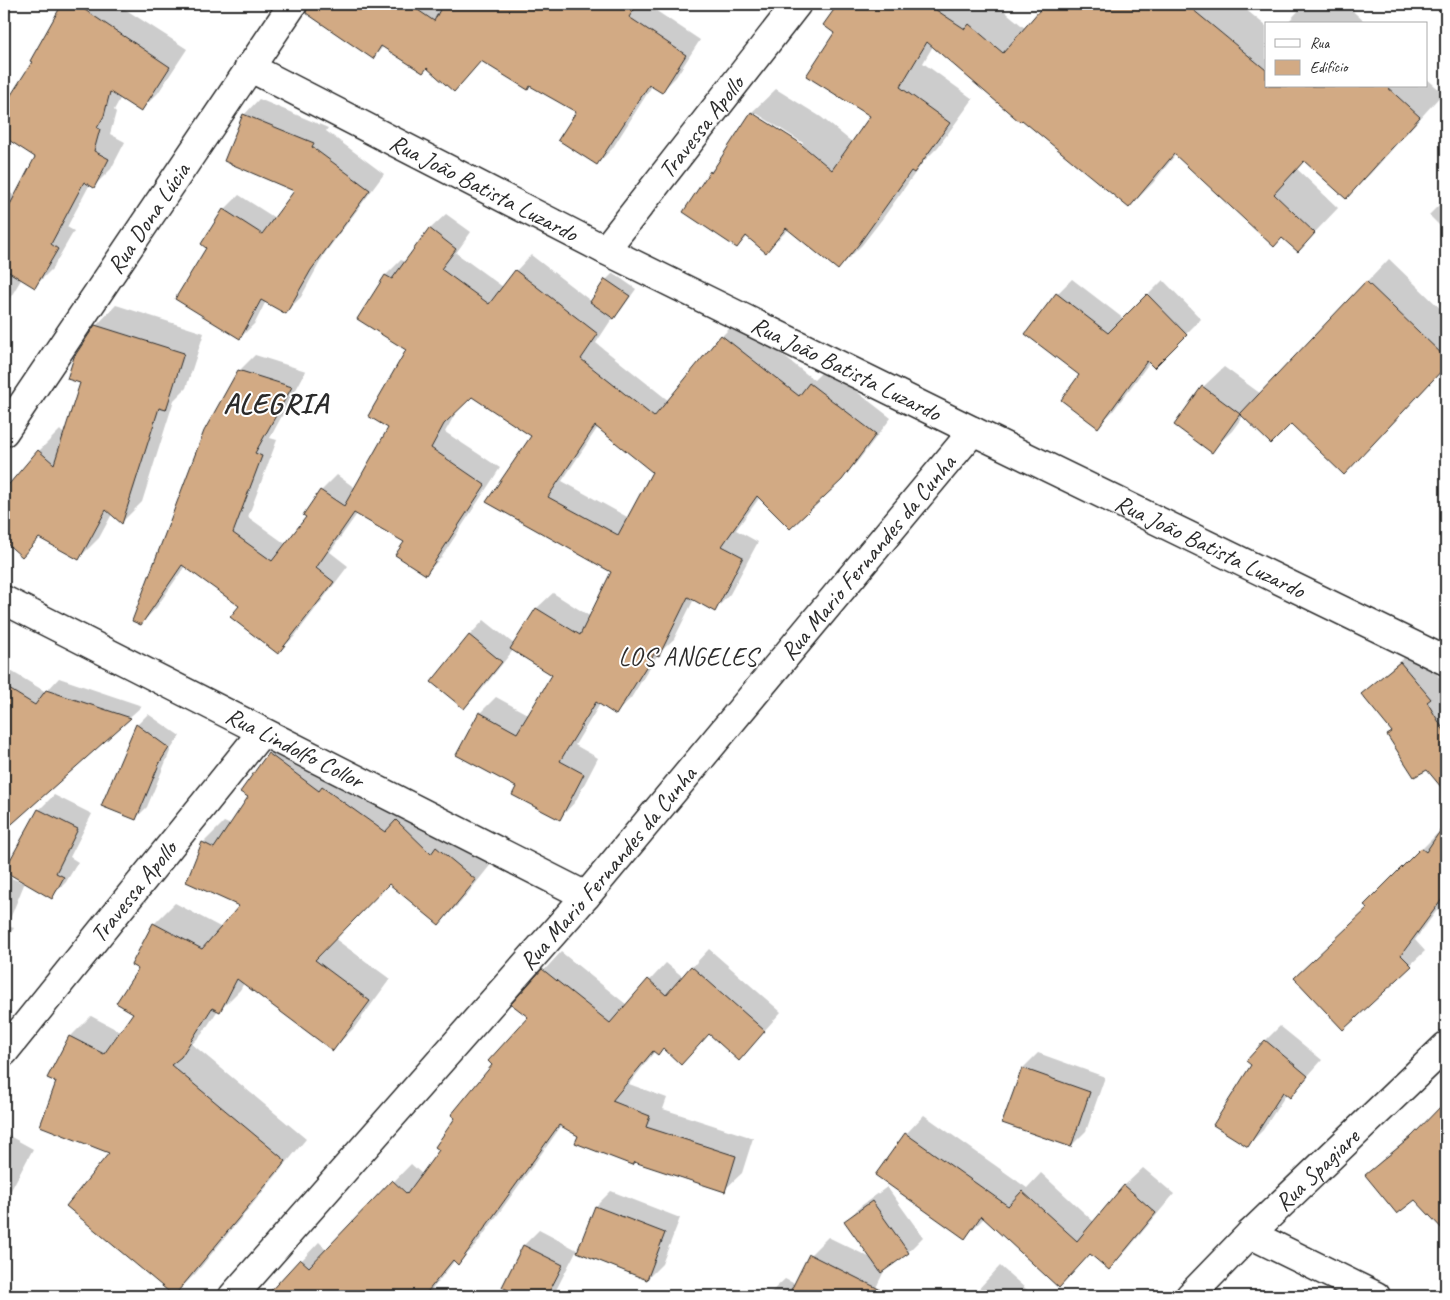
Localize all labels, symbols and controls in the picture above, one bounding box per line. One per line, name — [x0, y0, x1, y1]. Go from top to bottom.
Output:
legend — [1265, 22, 1428, 88]
text: Rua — [1310, 34, 1330, 53]
text: Edifício — [1310, 58, 1349, 77]
street label: Travessa Apollo — [652, 68, 752, 184]
street label: Rua João Batista Luzardo — [385, 127, 584, 249]
street label: Rua Dona Lúcia — [100, 156, 197, 280]
street label: Rua João Batista Luzardo — [747, 309, 947, 428]
district label: ALEGRIA — [223, 385, 330, 422]
street label: Rua Mario Fernandes da Cunha — [774, 447, 963, 666]
street label: Rua João Batista Luzardo — [1110, 487, 1311, 606]
district label: LOS ANGELES — [618, 641, 761, 673]
street label: Rua Lindolfo Collor — [221, 700, 370, 796]
street label: Rua Mario Fernandes da Cunha — [513, 759, 704, 976]
street label: Travessa Apollo — [83, 833, 185, 949]
street label: Rua Spagiare — [1268, 1121, 1367, 1217]

